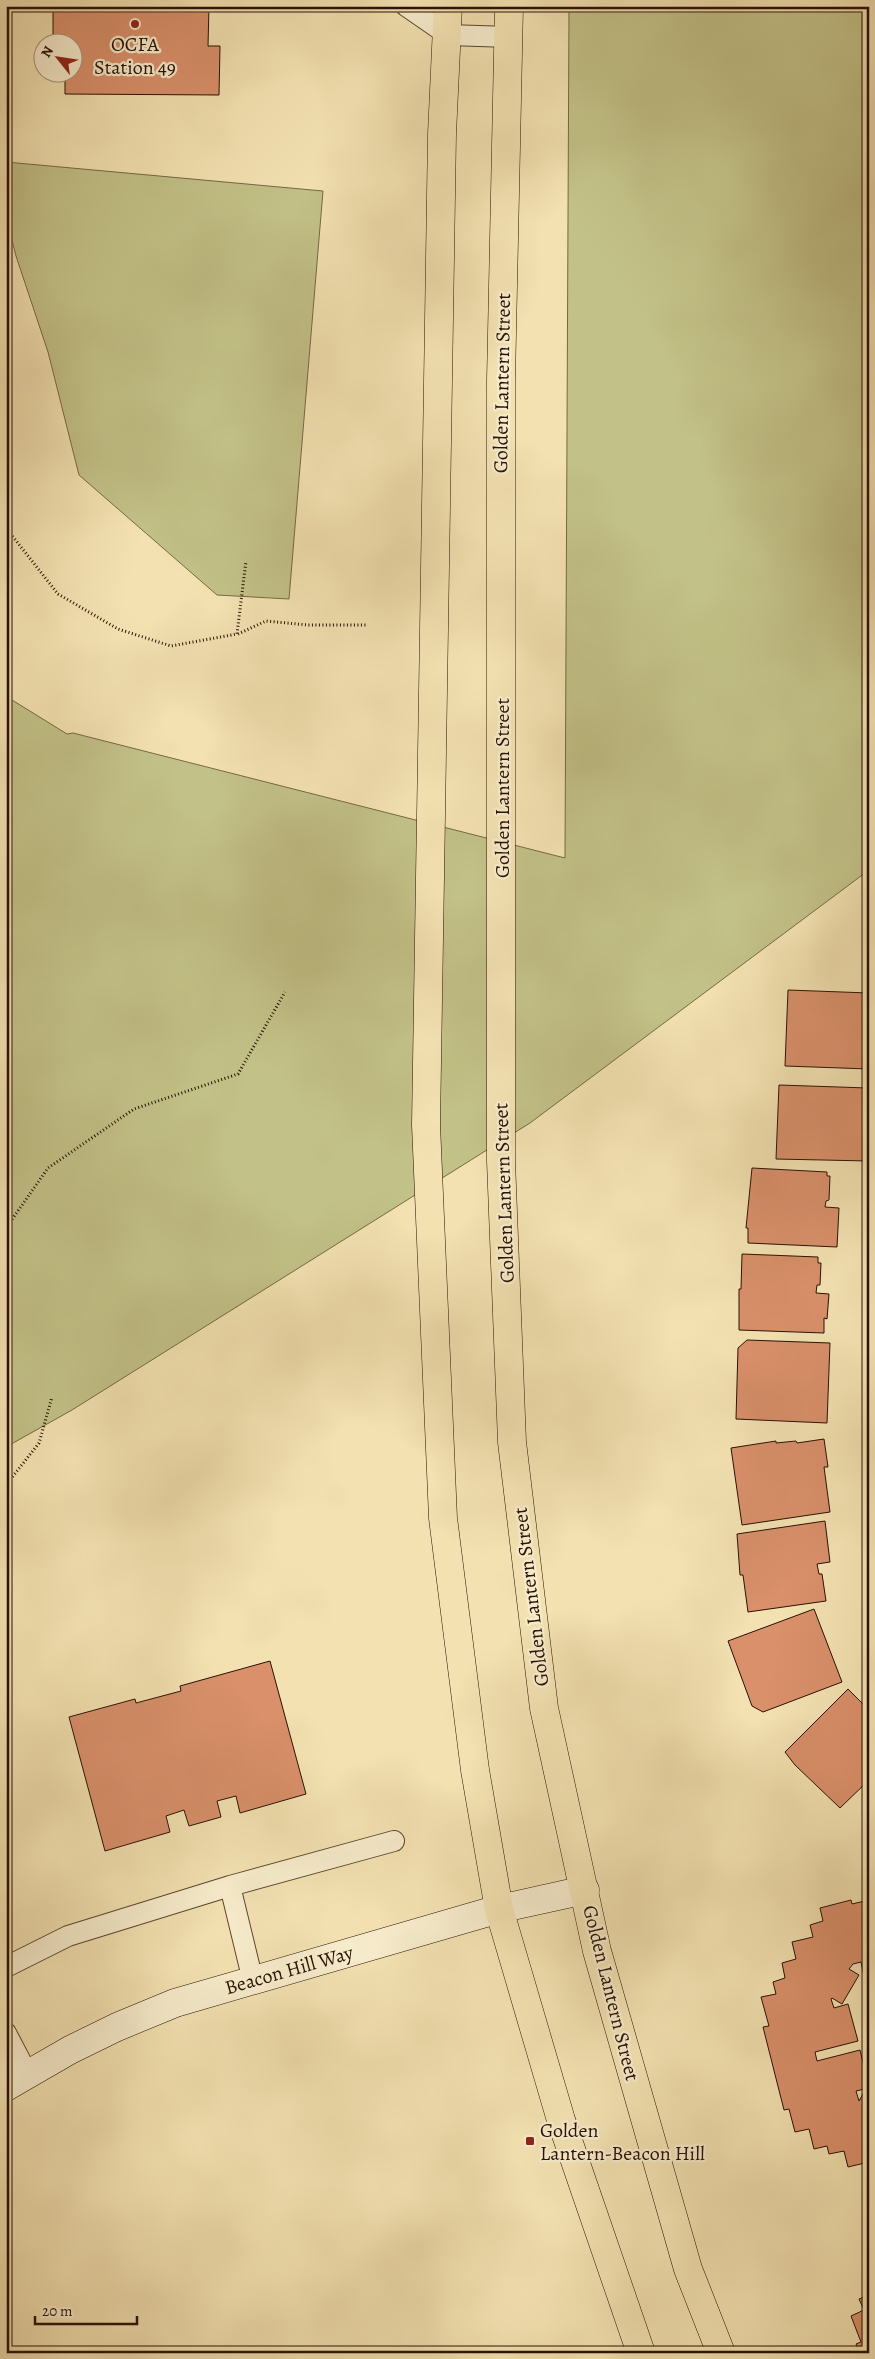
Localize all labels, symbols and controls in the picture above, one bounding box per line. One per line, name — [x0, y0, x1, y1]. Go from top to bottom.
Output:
marker: OCFA Station 49 — [129, 18, 141, 30]
place label: OCFA Station 49 — [94, 31, 176, 81]
north arrow — [32, 32, 82, 82]
text: N — [36, 43, 58, 61]
street label: Golden Lantern Street — [487, 292, 517, 473]
street label: Golden Lantern Street — [489, 698, 516, 878]
street label: Golden Lantern Street — [487, 1102, 521, 1283]
street label: Golden Lantern Street — [507, 1506, 555, 1688]
street label: Golden Lantern Street — [576, 1902, 646, 2084]
street label: Beacon Hill Way — [222, 1939, 357, 2001]
place label: Golden Lantern-Beacon Hill — [540, 2117, 705, 2167]
marker: Golden Lantern-Beacon Hill — [524, 2135, 536, 2147]
scale bar — [35, 2294, 138, 2326]
text: 20 m — [42, 2301, 73, 2321]

